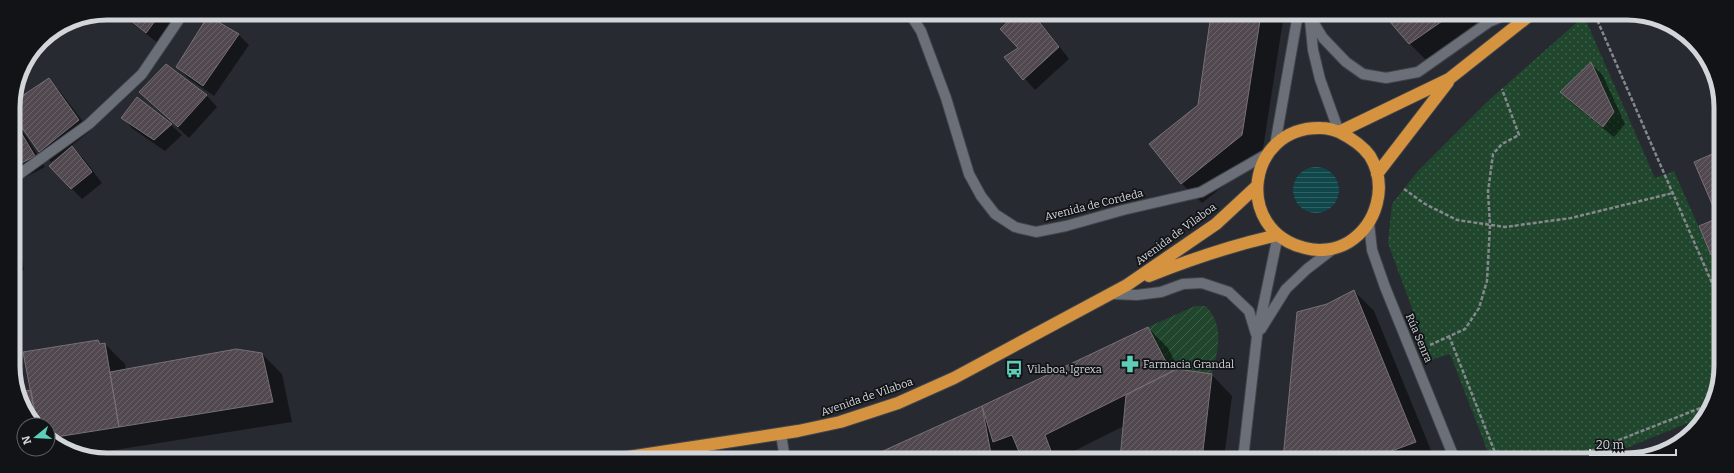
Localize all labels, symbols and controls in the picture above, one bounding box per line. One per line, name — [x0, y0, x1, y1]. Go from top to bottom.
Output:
street label: Avenida de Cordeda — [1043, 186, 1145, 224]
street label: Avenida de Vilaboa — [1133, 200, 1219, 268]
street label: Rúa Senra — [1403, 311, 1435, 365]
pharmacy icon: Farmacia Grandal — [1120, 354, 1140, 374]
place label: Farmacia Grandal — [1143, 358, 1234, 371]
bus stop icon: Vilaboa, Igrexa — [1004, 359, 1024, 379]
place label: Vilaboa, Igrexa — [1027, 363, 1102, 376]
street label: Avenida de Vilaboa — [819, 375, 915, 419]
north arrow — [16, 417, 56, 457]
scale bar — [1590, 431, 1676, 457]
text: N — [19, 433, 34, 446]
text: 20 m — [1596, 438, 1625, 452]

